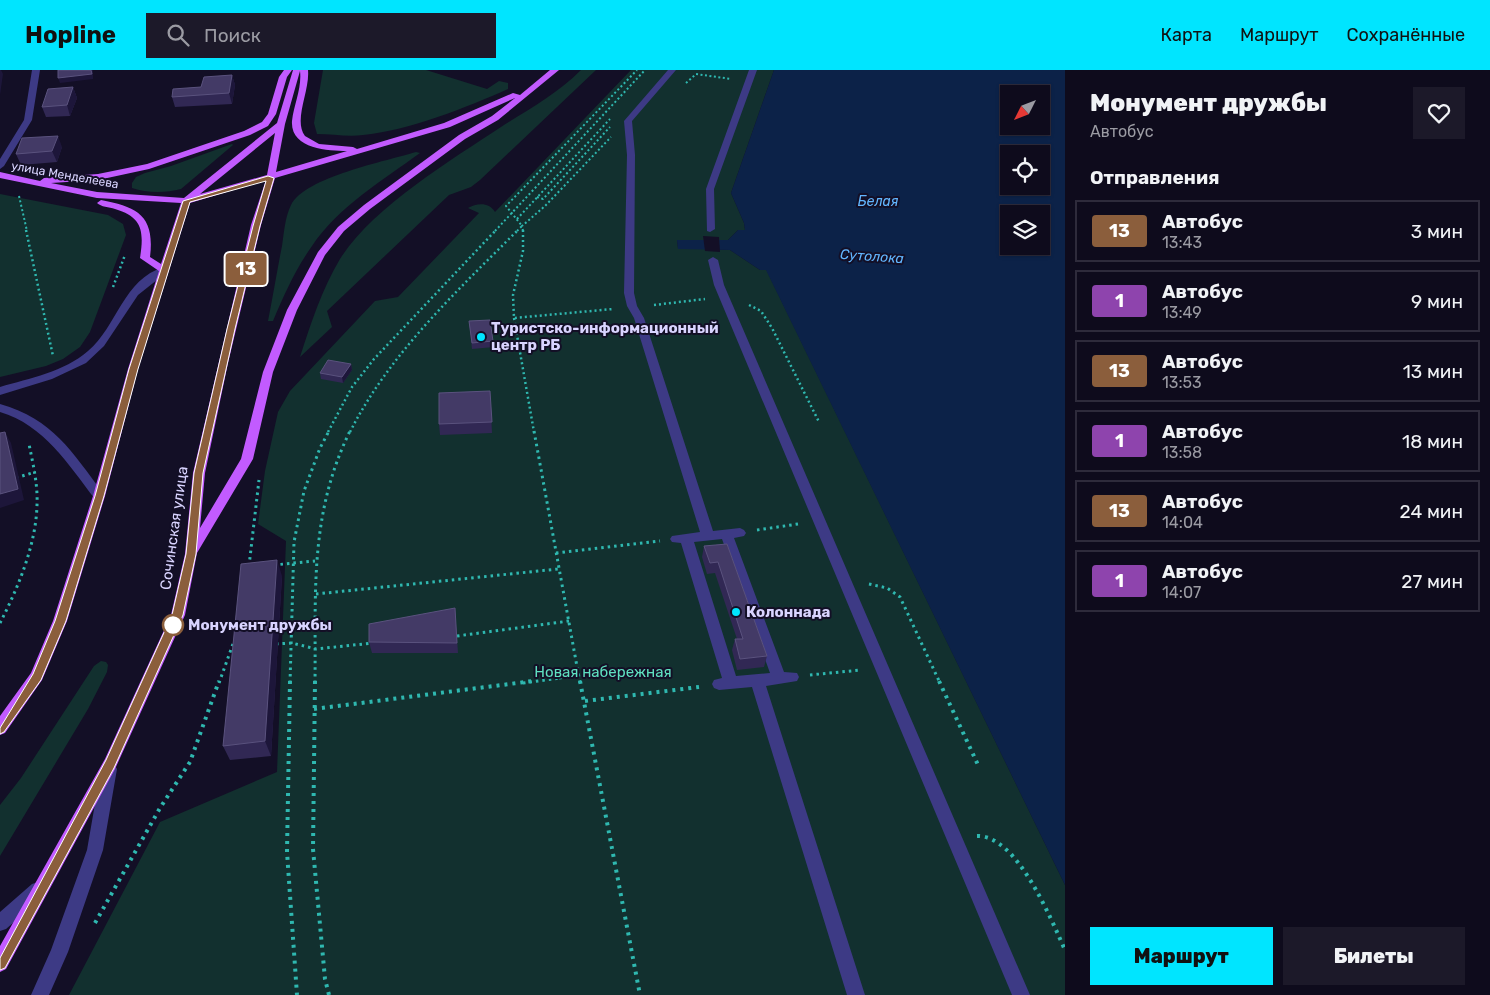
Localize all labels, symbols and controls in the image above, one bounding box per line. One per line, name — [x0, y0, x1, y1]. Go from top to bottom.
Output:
search box — [146, 13, 496, 58]
text: Hopline — [25, 21, 116, 49]
icon: search — [164, 21, 192, 49]
text: Поиск — [204, 24, 261, 47]
text: Карта — [1161, 24, 1212, 46]
text: Маршрут — [1240, 24, 1319, 46]
text: Сохранённые — [1347, 24, 1465, 46]
north arrow — [1000, 85, 1050, 135]
map controls — [1000, 85, 1050, 255]
button: heart — [1413, 87, 1465, 139]
text: Монумент дружбы — [1090, 89, 1327, 117]
text: Автобус — [1090, 122, 1154, 141]
button: locate — [1000, 145, 1050, 195]
street label: улица Менделеева — [10, 159, 120, 191]
text: Отправления — [1090, 166, 1220, 189]
water label: Белая — [858, 193, 899, 210]
button: layers — [1000, 205, 1050, 255]
text: Автобус — [1162, 210, 1243, 233]
text: 13 — [1109, 220, 1130, 242]
text: 3 мин — [1411, 220, 1463, 243]
text: 13:43 — [1162, 233, 1202, 252]
water label: Сутолока — [839, 246, 904, 267]
line badge: 13 — [224, 253, 268, 285]
text: 13 — [236, 258, 256, 280]
text: Автобус — [1162, 280, 1243, 303]
text: 1 — [1115, 290, 1124, 312]
text: 9 мин — [1411, 290, 1463, 313]
text: 13:49 — [1162, 303, 1202, 322]
place label: Туристско-информационный центр РБ — [491, 319, 719, 354]
marker: Туристско-информационный центр РБ — [475, 331, 487, 343]
text: Автобус — [1162, 350, 1243, 373]
text: 13 — [1109, 360, 1130, 382]
text: 13 мин — [1403, 360, 1463, 383]
text: 13:53 — [1162, 373, 1202, 392]
text: Автобус — [1162, 420, 1243, 443]
text: 1 — [1115, 430, 1124, 452]
text: 18 мин — [1402, 430, 1463, 453]
text: 13:58 — [1162, 443, 1202, 462]
street label: Сочинская улица — [156, 465, 192, 591]
text: Автобус — [1162, 490, 1243, 513]
text: 13 — [1109, 500, 1130, 522]
text: 24 мин — [1399, 500, 1463, 523]
text: 14:04 — [1162, 513, 1203, 532]
text: Автобус — [1162, 560, 1243, 583]
text: 1 — [1115, 570, 1124, 592]
text: 27 мин — [1401, 570, 1463, 593]
text: 14:07 — [1162, 583, 1201, 602]
place label: Колоннада — [746, 603, 830, 621]
marker: Колоннада — [730, 606, 742, 618]
marker: Монумент дружбы — [162, 614, 184, 636]
place label: Монумент дружбы — [188, 616, 332, 634]
park label: Новая набережная — [534, 663, 672, 681]
button: Маршрут — [1090, 927, 1273, 985]
button: Билеты — [1283, 927, 1465, 985]

